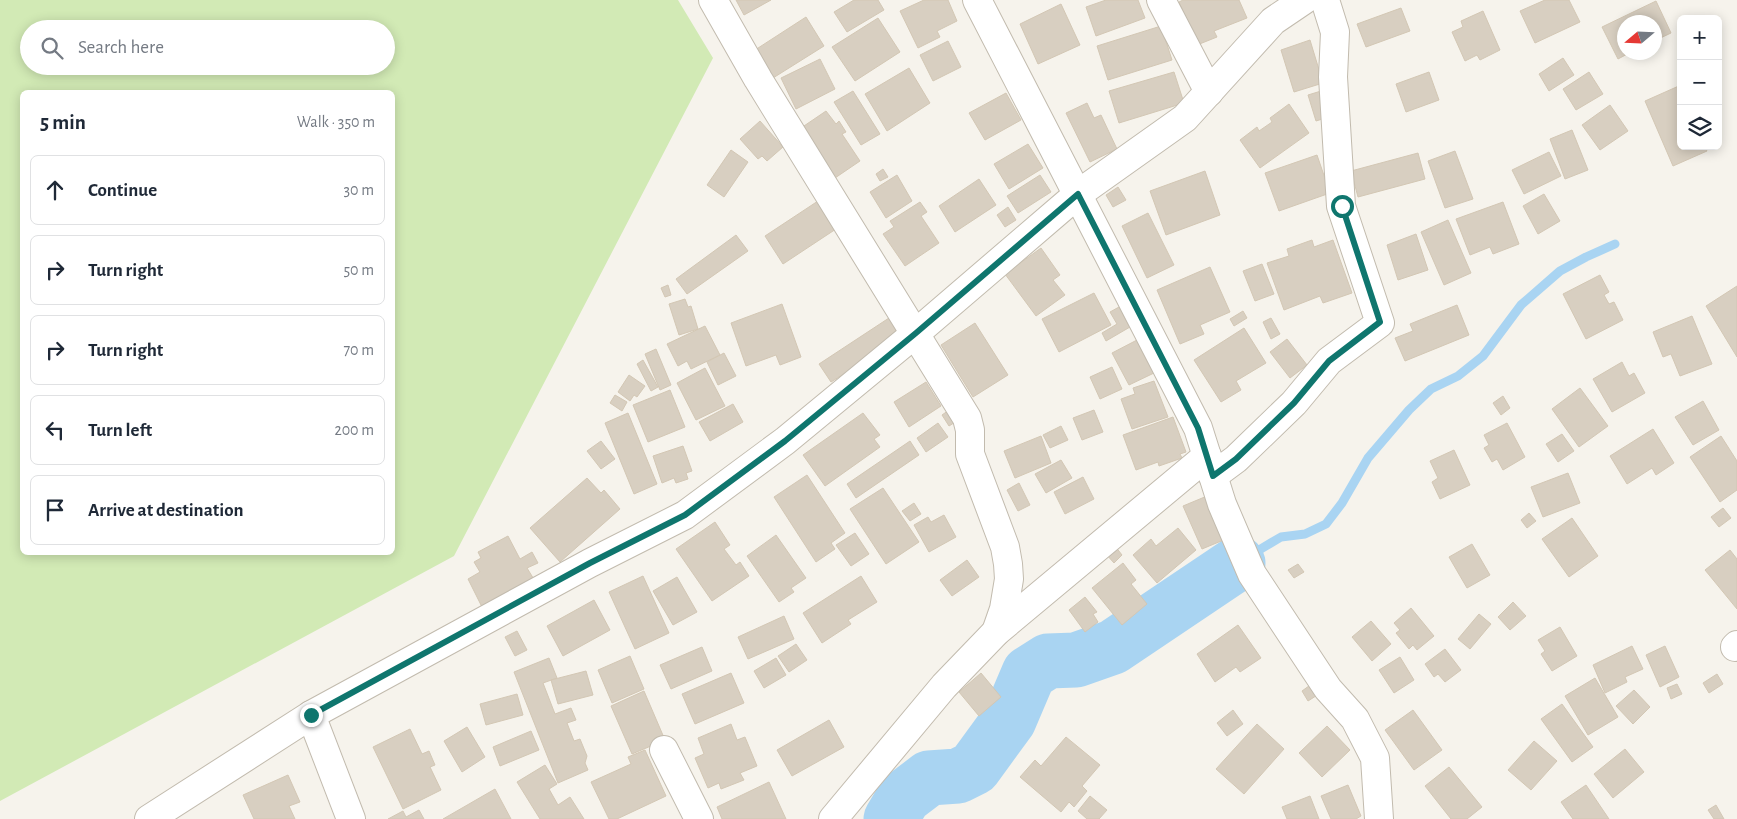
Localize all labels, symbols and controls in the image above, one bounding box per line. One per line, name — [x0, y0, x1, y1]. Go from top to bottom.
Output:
north arrow — [1617, 15, 1662, 60]
map controls — [1677, 15, 1722, 150]
button: + — [1677, 15, 1722, 60]
search box — [20, 20, 395, 75]
icon: search — [38, 34, 66, 62]
text: Search here — [78, 38, 164, 57]
button: − — [1677, 60, 1722, 105]
button: layers — [1677, 105, 1722, 150]
text: 5 min — [40, 112, 86, 133]
text: Walk · 350 m — [297, 114, 375, 130]
icon: ahead — [41, 176, 69, 204]
text: Continue — [88, 181, 157, 200]
text: 30 m — [344, 182, 374, 198]
route start — [1331, 195, 1354, 218]
icon: right — [41, 256, 69, 284]
text: Turn right — [88, 261, 163, 280]
text: 50 m — [343, 262, 374, 278]
icon: right — [41, 336, 69, 364]
text: Turn right — [88, 341, 163, 360]
text: 70 m — [343, 342, 374, 358]
icon: left — [41, 416, 69, 444]
text: Turn left — [88, 421, 152, 440]
text: 200 m — [334, 422, 374, 438]
icon: arrive — [41, 496, 69, 524]
text: Arrive at destination — [88, 501, 244, 520]
route end — [300, 704, 323, 727]

